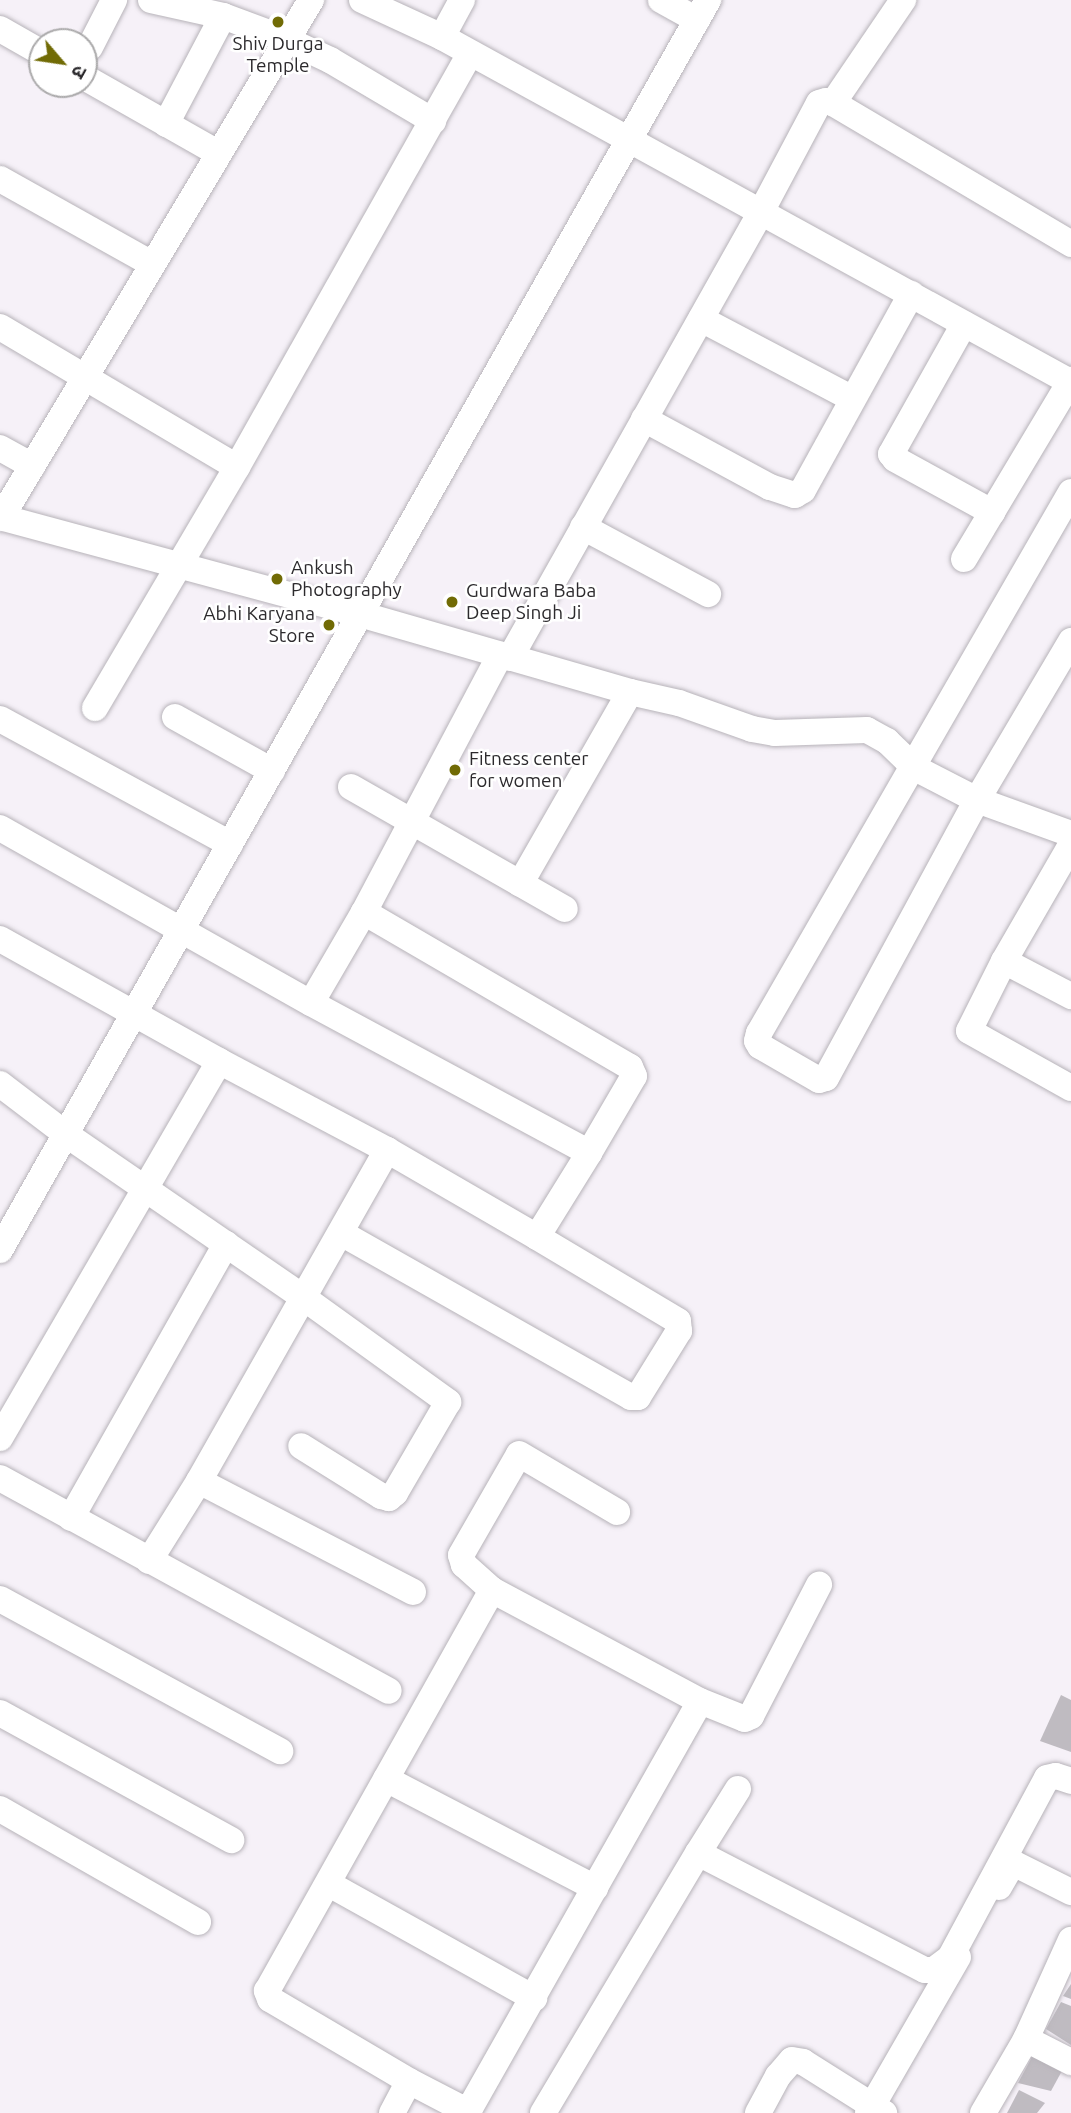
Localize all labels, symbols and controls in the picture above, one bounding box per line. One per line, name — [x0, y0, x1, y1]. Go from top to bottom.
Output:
marker: Shiv Durga Temple — [270, 14, 286, 30]
north arrow — [28, 28, 98, 98]
place label: Shiv Durga Temple — [232, 33, 324, 77]
text: उ — [67, 62, 92, 82]
place label: Ankush Photography — [291, 557, 402, 601]
marker: Ankush Photography — [269, 571, 285, 587]
place label: Gurdwara Baba Deep Singh Ji — [466, 580, 596, 624]
marker: Gurdwara Baba Deep Singh Ji — [444, 594, 460, 610]
place label: Abhi Karyana Store — [203, 603, 315, 647]
marker: Abhi Karyana Store — [321, 617, 337, 633]
place label: Fitness center for women — [469, 748, 588, 792]
marker: Fitness center for women — [447, 762, 463, 778]

